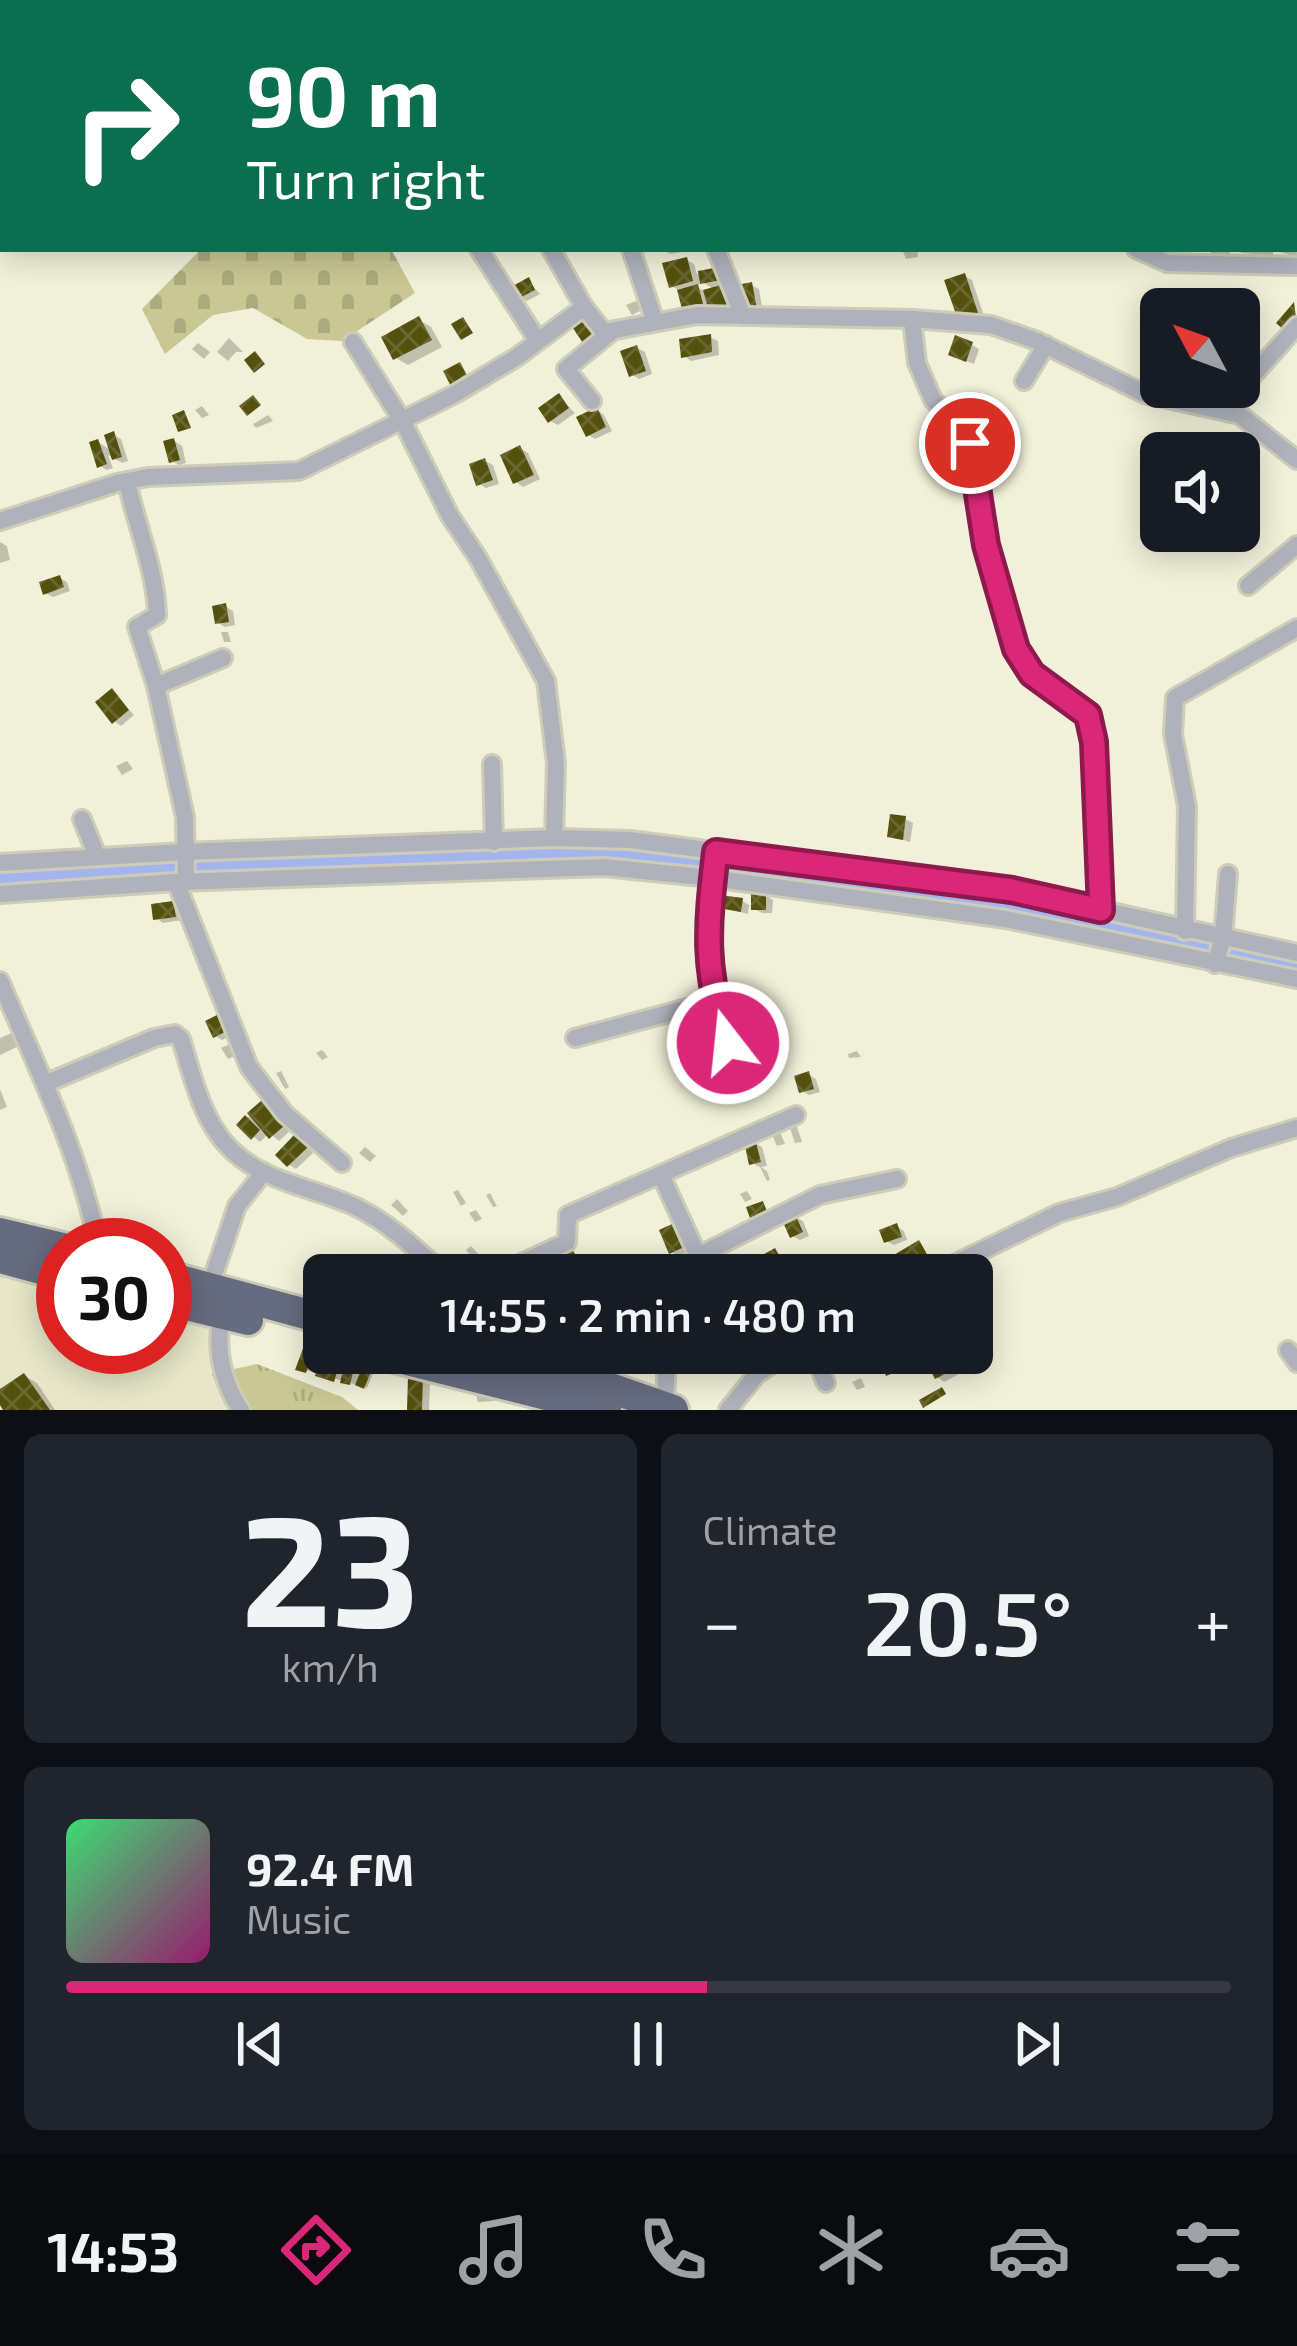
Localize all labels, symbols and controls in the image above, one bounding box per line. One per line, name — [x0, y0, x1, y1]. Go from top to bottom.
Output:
text: 90 m — [246, 43, 441, 144]
icon: right — [48, 48, 204, 204]
text: Turn right — [246, 145, 486, 210]
north arrow — [1140, 288, 1260, 408]
map controls — [1140, 288, 1260, 552]
pin — [919, 392, 1021, 494]
icon: arrive — [937, 410, 1003, 476]
button: sound — [1140, 432, 1260, 552]
position arrow — [665, 980, 791, 1106]
speed limit sign: 30 — [36, 1218, 192, 1374]
text: 14:55 · 2 min · 480 m — [440, 1287, 856, 1341]
text: 23 — [241, 1471, 420, 1658]
text: Climate — [703, 1506, 837, 1553]
text: 20.5° — [863, 1566, 1073, 1674]
text: − — [703, 1581, 741, 1660]
text: + — [1195, 1581, 1231, 1660]
text: km/h — [282, 1643, 379, 1690]
text: 92.4 FM — [246, 1841, 414, 1895]
text: Music — [246, 1895, 351, 1942]
icon: previous — [227, 2011, 293, 2077]
icon: pause — [615, 2011, 681, 2077]
icon: next — [1004, 2011, 1070, 2077]
icon: directions — [274, 2208, 358, 2292]
icon: music — [452, 2208, 536, 2292]
icon: phone — [631, 2208, 715, 2292]
icon: climate — [809, 2208, 893, 2292]
icon: car — [987, 2208, 1071, 2292]
icon: filters — [1166, 2208, 1250, 2292]
text: 14:53 — [47, 2218, 179, 2283]

